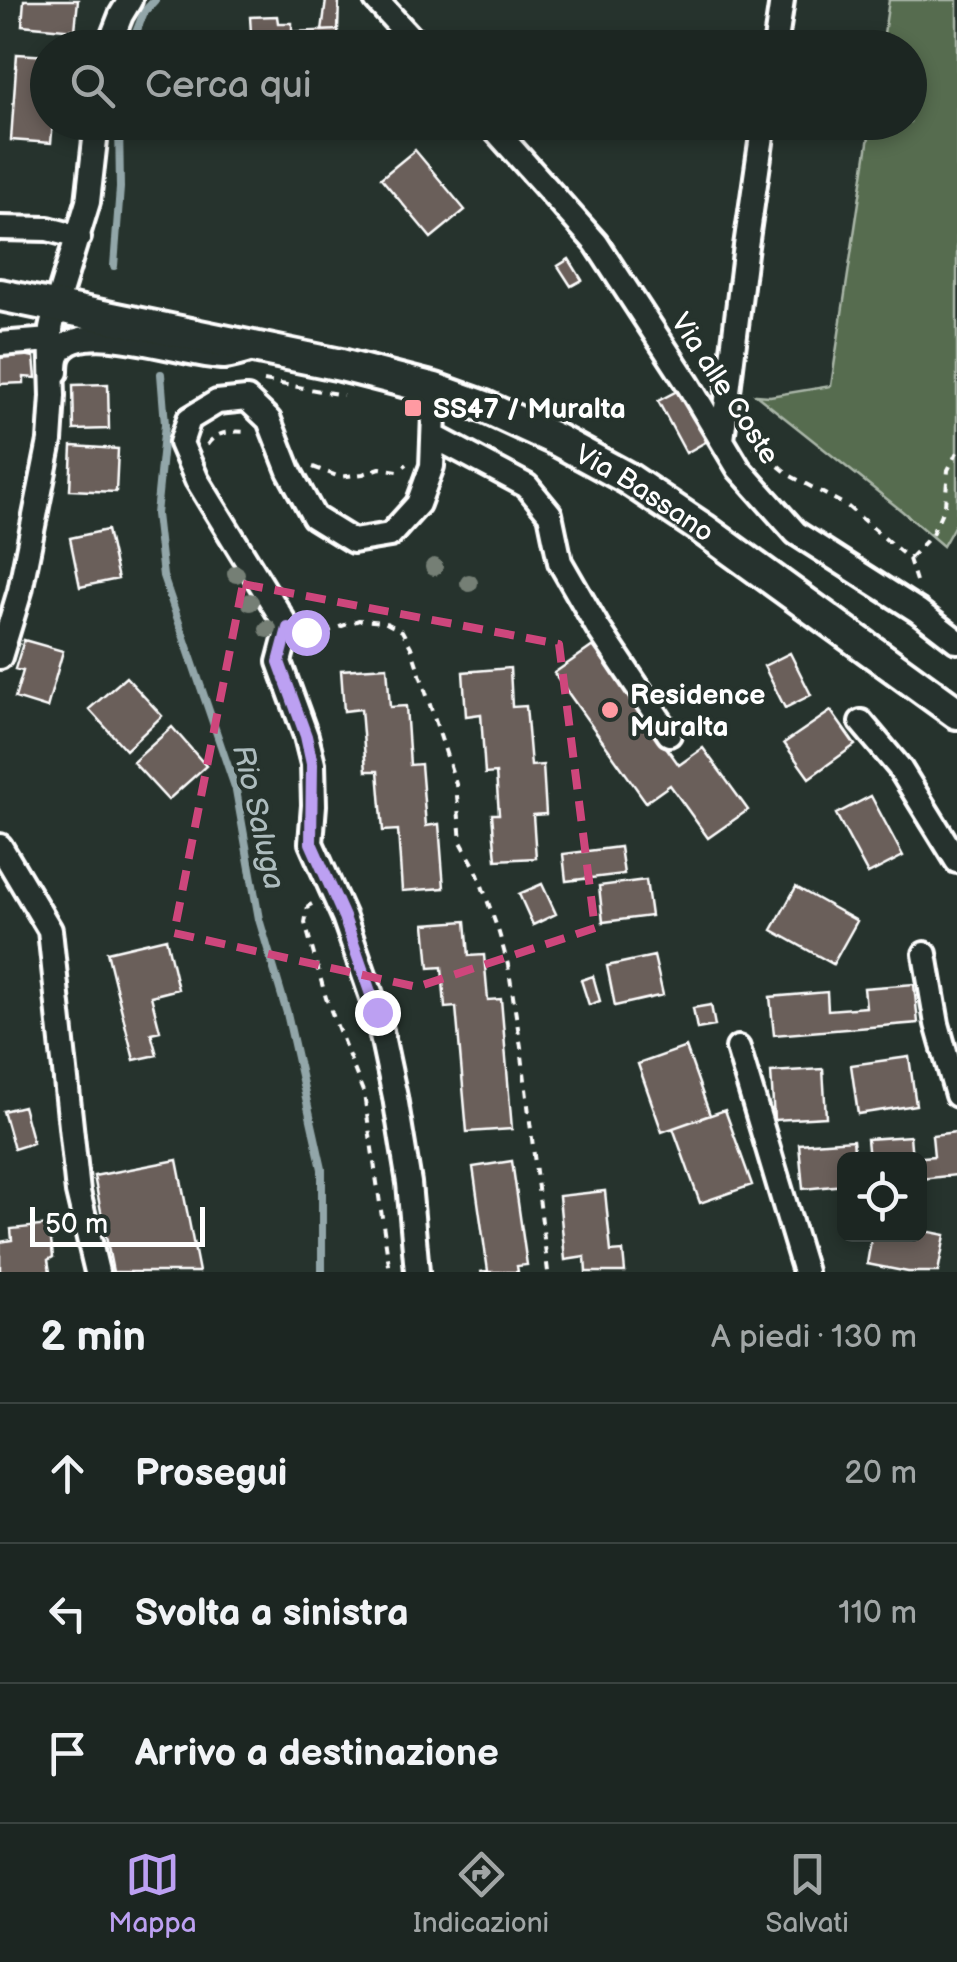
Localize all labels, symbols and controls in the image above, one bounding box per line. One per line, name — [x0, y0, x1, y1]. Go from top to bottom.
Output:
search box — [30, 30, 927, 140]
icon: search — [65, 58, 120, 113]
text: Cerca qui — [145, 63, 312, 108]
street label: Via alle Coste — [664, 307, 786, 471]
place label: SS47 / Muralta — [433, 393, 626, 426]
marker: SS47 / Muralta — [402, 397, 424, 419]
street label: Via Bassano — [569, 438, 720, 550]
route start — [284, 610, 330, 656]
place label: Residence Muralta — [630, 679, 765, 744]
marker: Residence Muralta — [599, 699, 621, 721]
water label: Rio Saluga — [224, 741, 292, 893]
route end — [355, 990, 401, 1036]
map controls — [837, 1152, 927, 1242]
button: locate — [837, 1152, 927, 1242]
scale bar — [30, 1202, 205, 1246]
text: 50 m — [45, 1208, 108, 1241]
text: 2 min — [40, 1312, 146, 1363]
text: A piedi · 130 m — [711, 1318, 917, 1357]
icon: ahead — [40, 1446, 95, 1501]
text: Prosegui — [135, 1451, 287, 1496]
text: 20 m — [844, 1454, 917, 1493]
icon: left — [40, 1586, 95, 1641]
text: Svolta a sinistra — [135, 1591, 409, 1636]
text: 110 m — [838, 1594, 917, 1633]
icon: arrive — [40, 1726, 95, 1781]
text: Arrivo a destinazione — [135, 1731, 499, 1776]
tab: Mappa — [108, 1847, 197, 1940]
tab: Indicazioni — [413, 1847, 549, 1940]
tab: Salvati — [766, 1847, 849, 1940]

